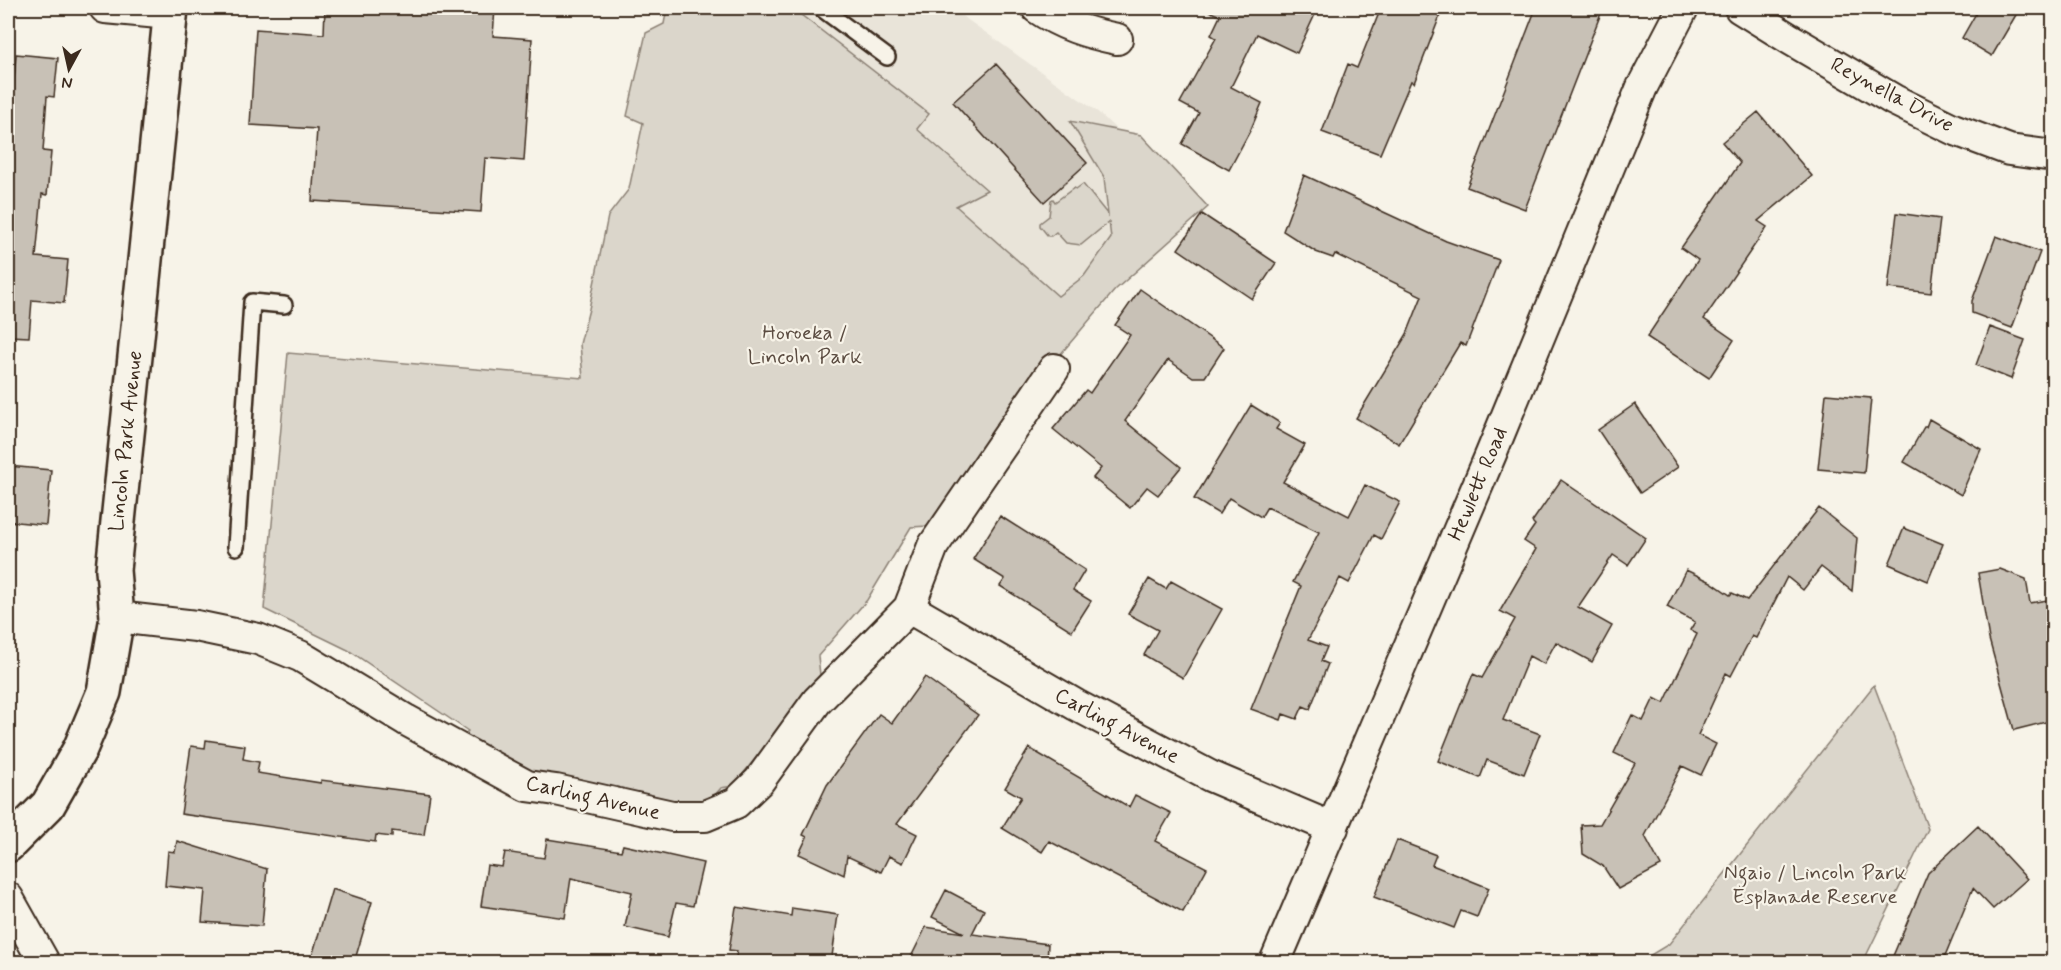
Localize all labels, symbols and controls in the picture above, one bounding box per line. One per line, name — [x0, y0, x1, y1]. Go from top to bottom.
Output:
north arrow — [39, 39, 99, 99]
street label: Reynella Drive — [1825, 51, 1959, 139]
text: N — [60, 71, 74, 94]
park label: Horoeka / Lincoln Park — [748, 319, 862, 371]
street label: Lincoln Park Avenue — [103, 349, 149, 533]
street label: Hewlett Road — [1441, 423, 1515, 545]
street label: Carling Avenue — [1049, 681, 1184, 772]
street label: Carling Avenue — [523, 769, 663, 829]
park label: Ngaio / Lincoln Park Esplanade Reserve — [1724, 859, 1906, 911]

